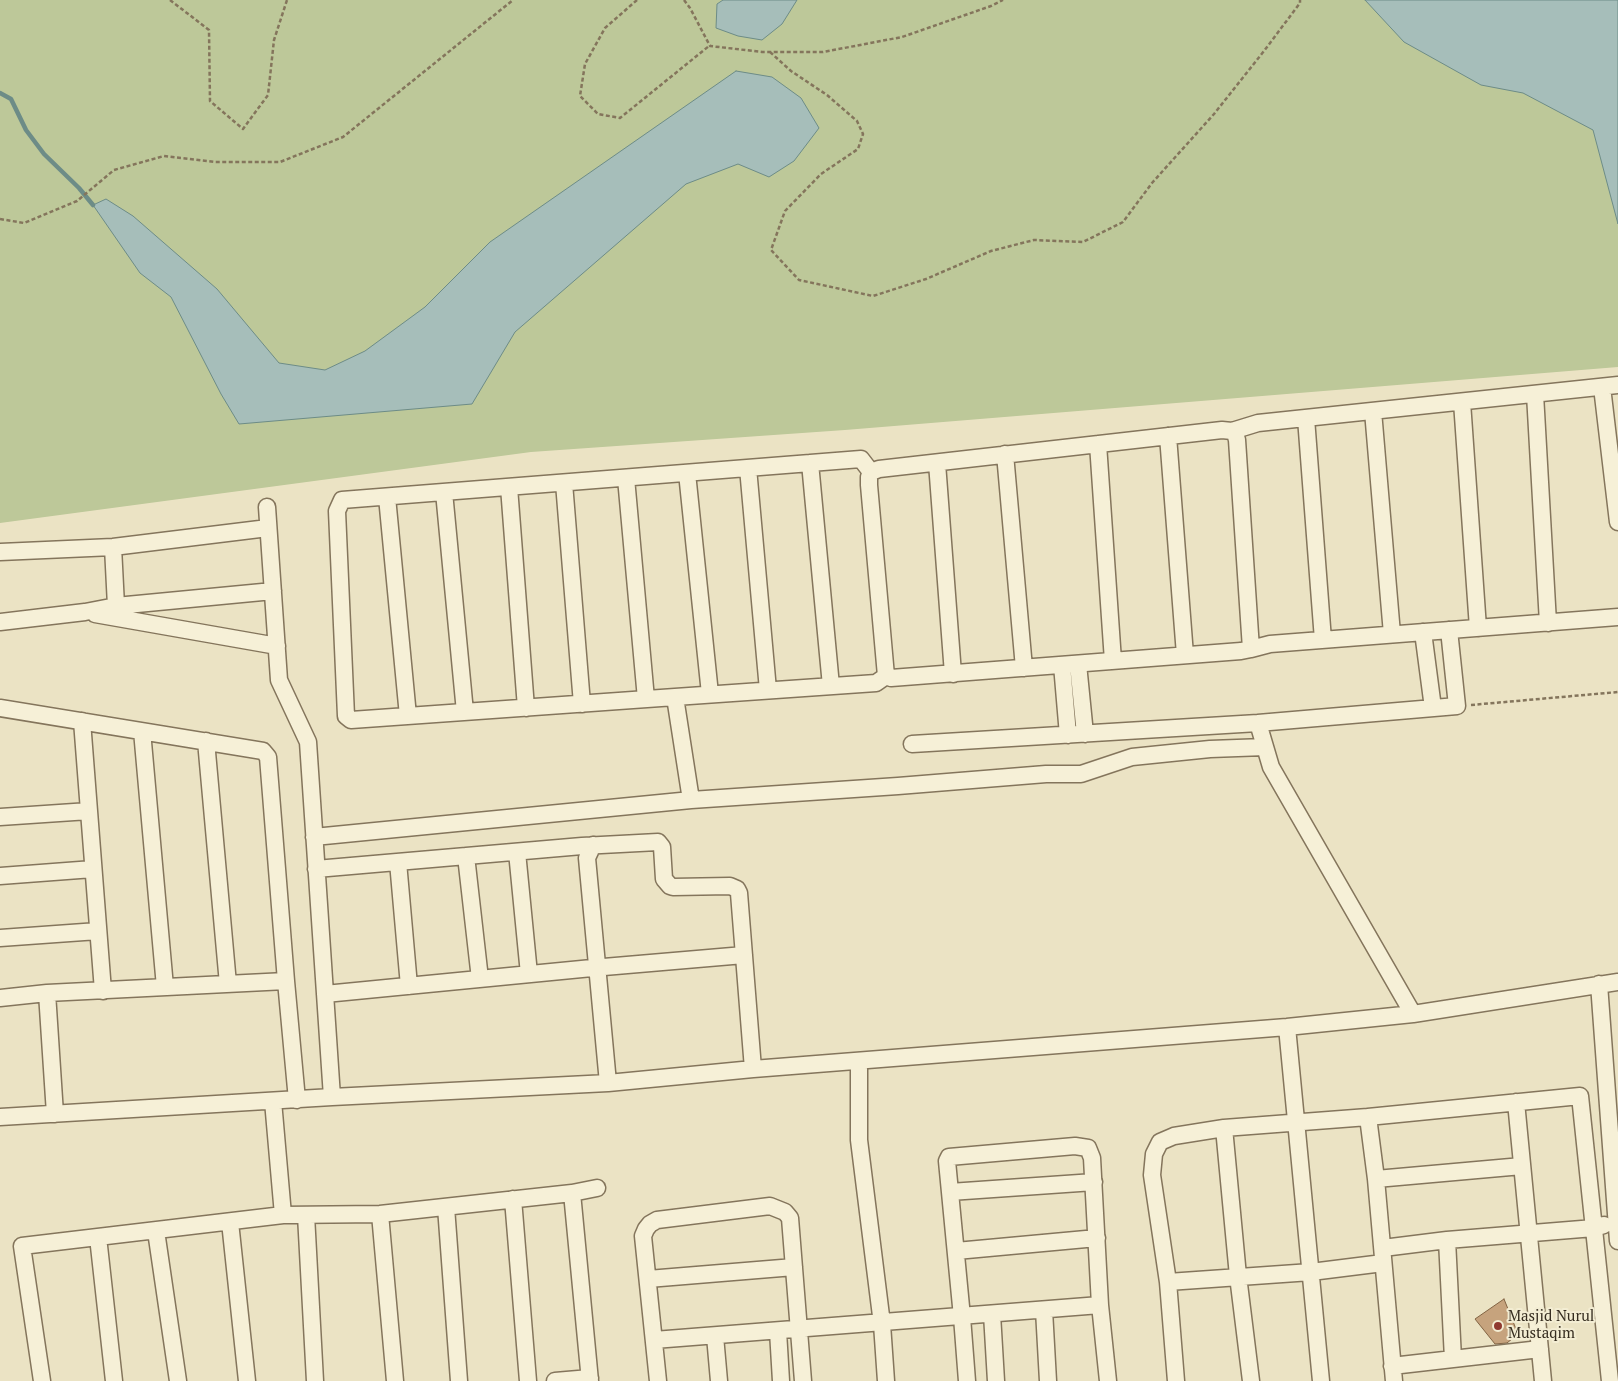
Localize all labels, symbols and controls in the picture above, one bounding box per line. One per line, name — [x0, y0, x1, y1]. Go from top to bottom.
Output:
place label: Masjid Nurul Mustaqim — [1508, 1308, 1594, 1343]
marker: Masjid Nurul Mustaqim — [1492, 1320, 1504, 1332]

